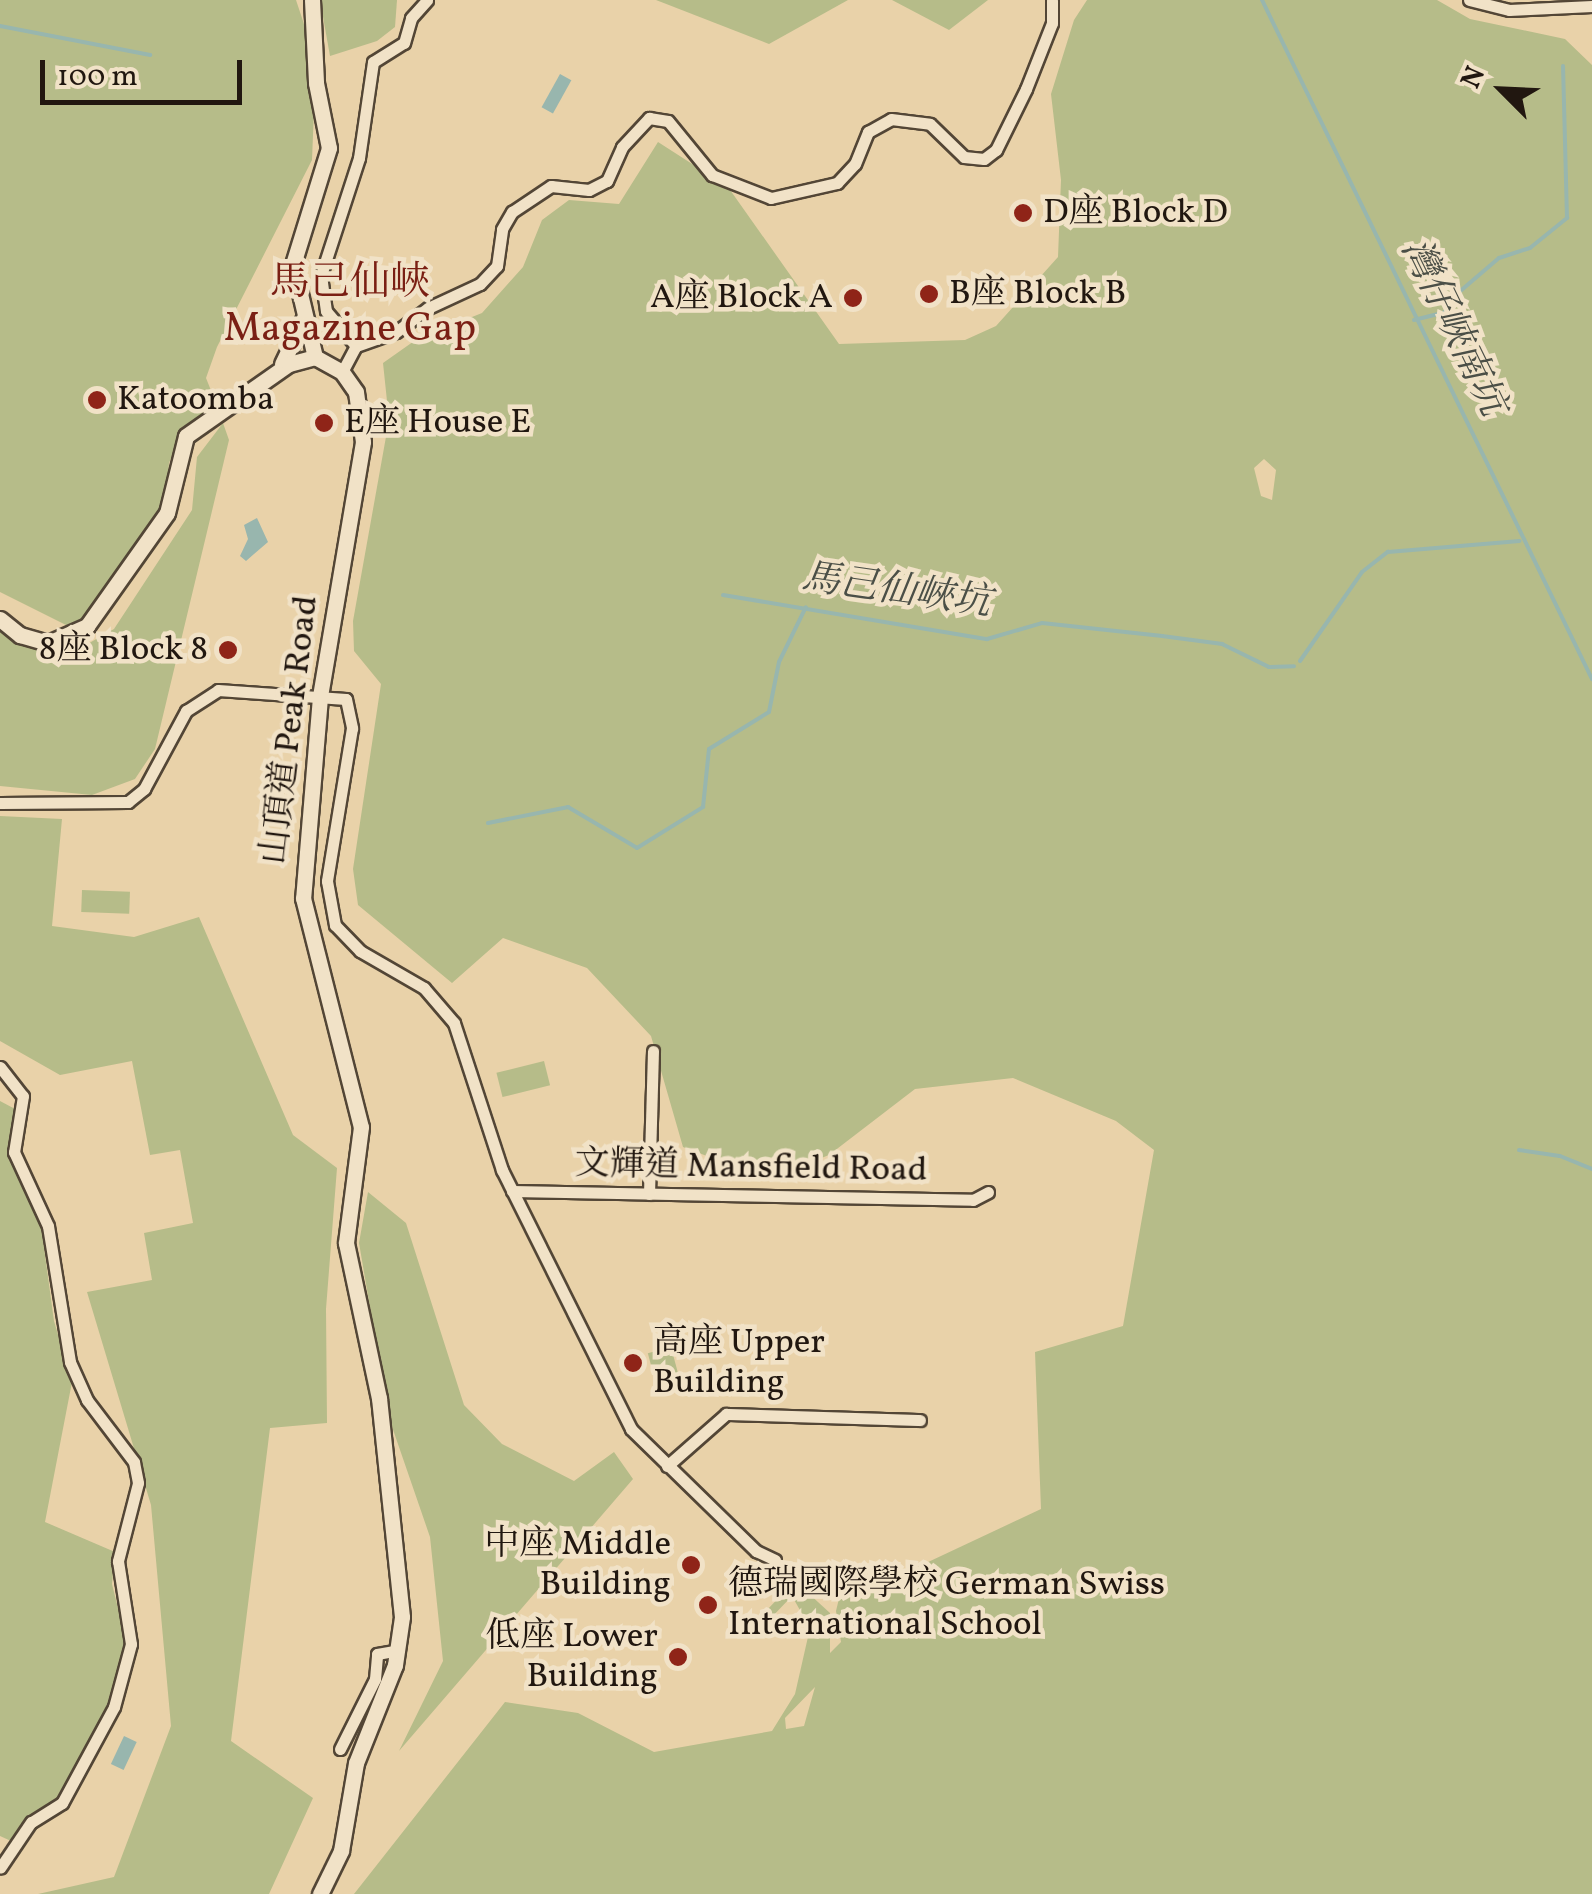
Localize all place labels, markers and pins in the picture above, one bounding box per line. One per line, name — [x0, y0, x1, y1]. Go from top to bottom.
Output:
place label: D座 Block D — [1043, 192, 1228, 234]
marker: D座 Block D — [1012, 202, 1034, 224]
place label: B座 Block B — [949, 273, 1126, 315]
place label: A座 Block A — [650, 277, 833, 319]
marker: B座 Block B — [918, 283, 940, 305]
marker: A座 Block A — [842, 287, 864, 309]
place label: Katoomba — [117, 379, 274, 421]
marker: Katoomba — [86, 389, 108, 411]
place label: E座 House E — [344, 402, 531, 444]
marker: E座 House E — [313, 412, 335, 434]
place label: 8座 Block 8 — [39, 629, 208, 671]
marker: 8座 Block 8 — [217, 639, 239, 661]
place label: 高座 Upper Building — [653, 1322, 825, 1404]
marker: 高座 Upper Building — [622, 1352, 644, 1374]
place label: 中座 Middle Building — [484, 1524, 671, 1606]
marker: 中座 Middle Building — [680, 1554, 702, 1576]
place label: 德瑞國際學校 German Swiss International School — [728, 1564, 1165, 1646]
marker: 德瑞國際學校 German Swiss International School — [697, 1594, 719, 1616]
place label: 低座 Lower Building — [485, 1616, 658, 1698]
marker: 低座 Lower Building — [667, 1646, 689, 1668]

